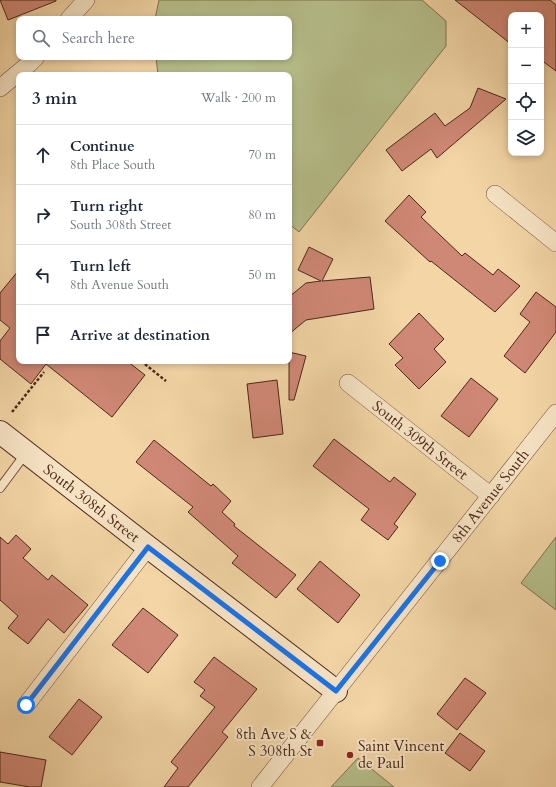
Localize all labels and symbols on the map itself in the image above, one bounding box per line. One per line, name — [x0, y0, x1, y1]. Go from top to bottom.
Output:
street label: South 309th Street — [368, 396, 473, 484]
street label: 8th Avenue South — [447, 444, 534, 547]
street label: South 308th Street — [39, 459, 144, 547]
route end — [431, 552, 449, 570]
route start — [17, 696, 35, 714]
place label: 8th Ave S & S 308th St — [236, 724, 312, 761]
place label: Saint Vincent de Paul — [358, 736, 444, 773]
marker: 8th Ave S & S 308th St — [315, 738, 325, 748]
marker: Saint Vincent de Paul — [345, 750, 355, 760]

